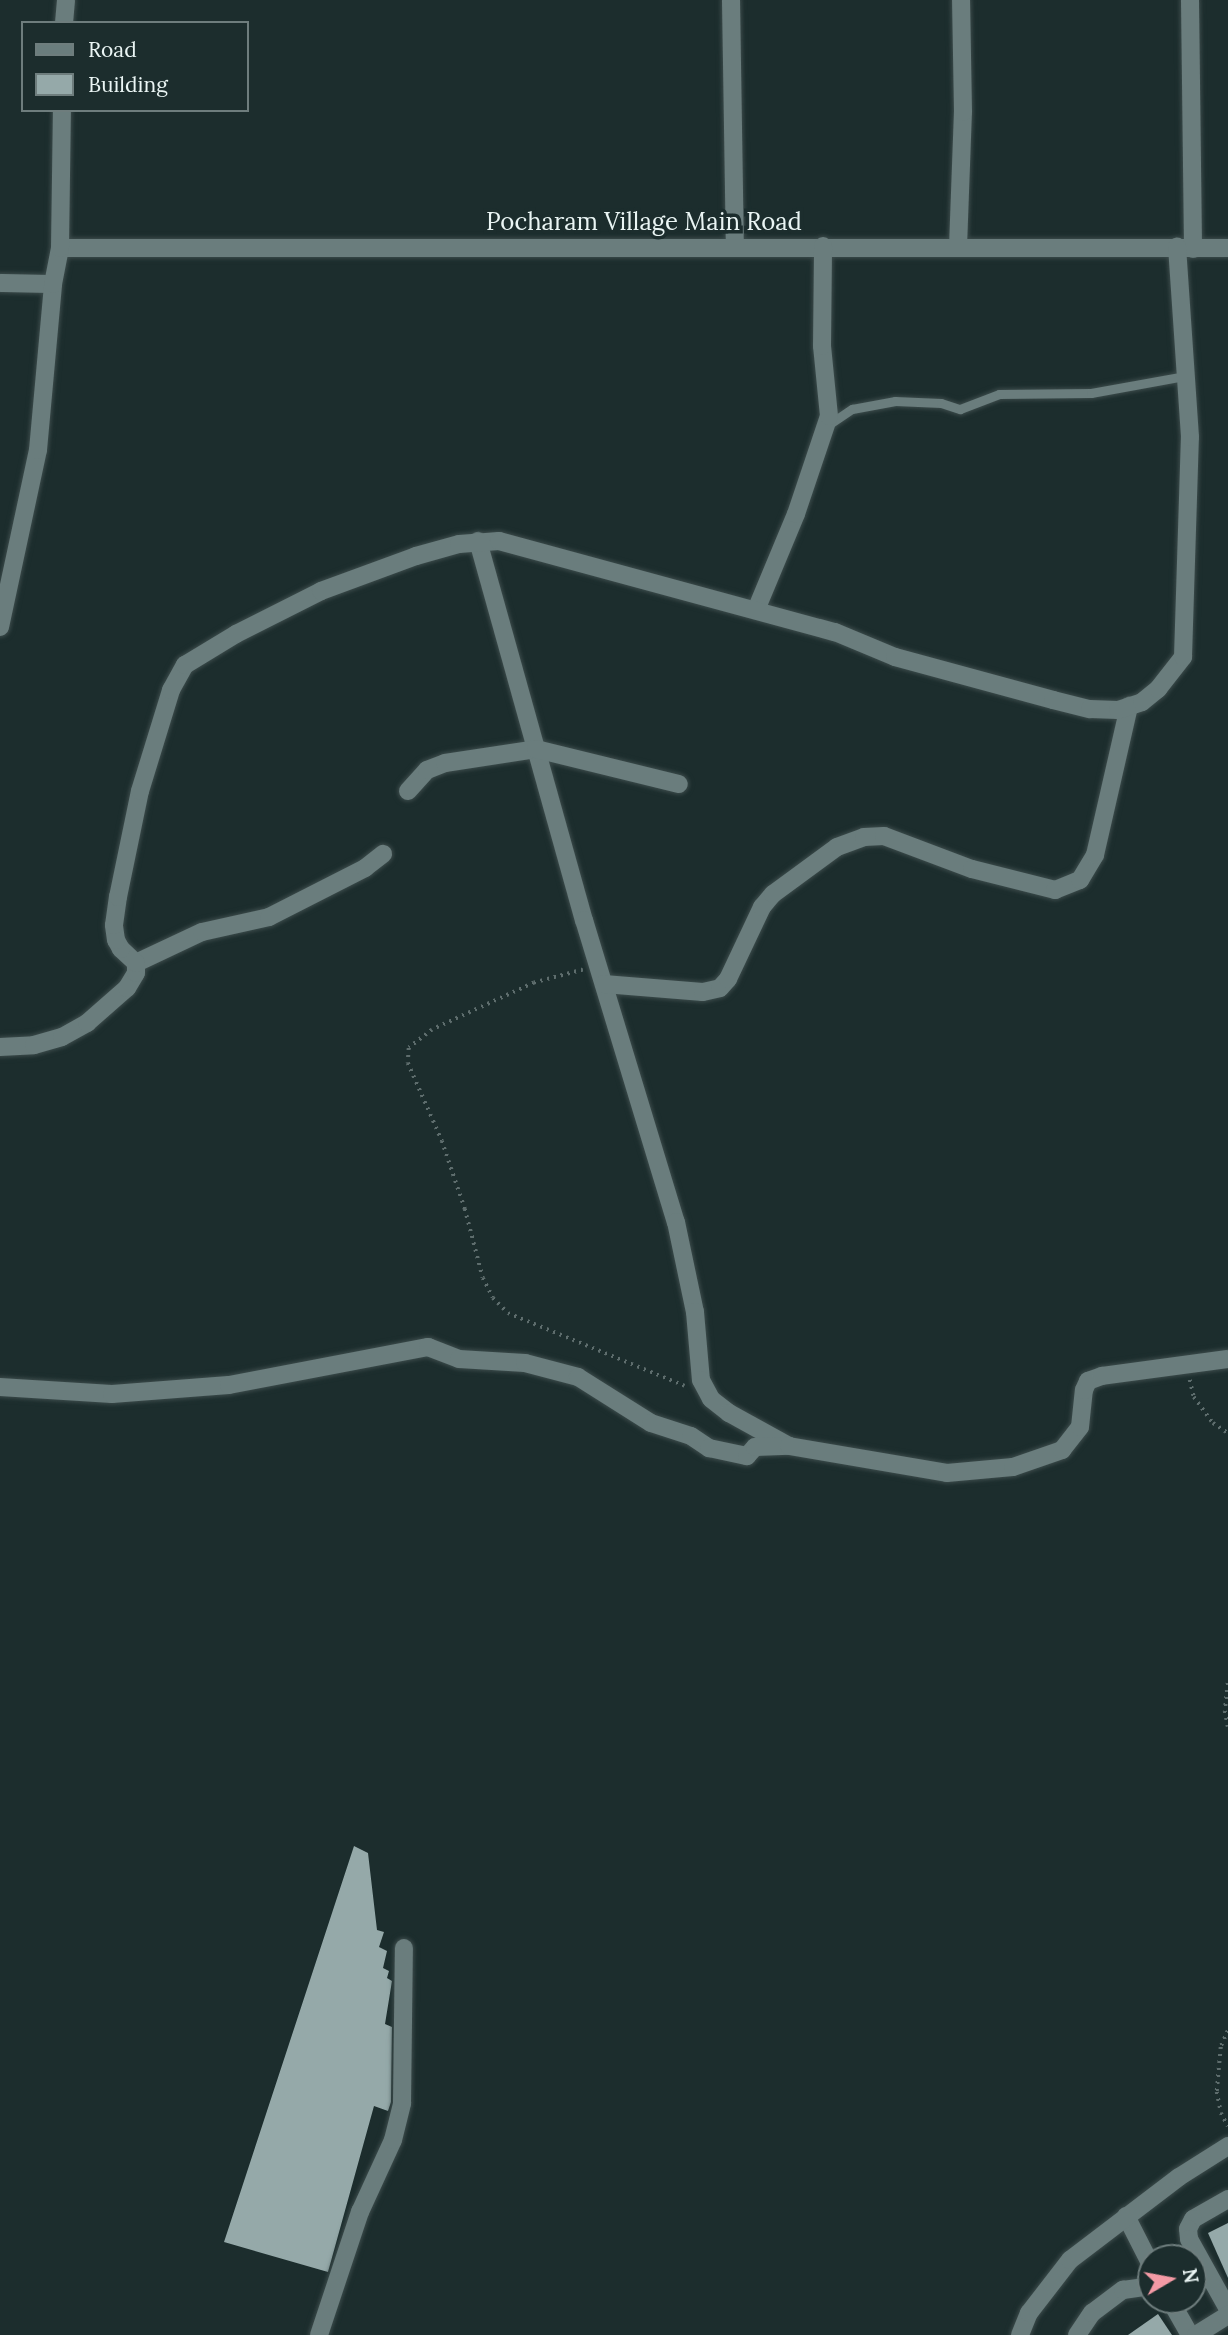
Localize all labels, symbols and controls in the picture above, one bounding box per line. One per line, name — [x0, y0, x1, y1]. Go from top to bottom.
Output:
legend — [21, 21, 248, 112]
text: Road — [88, 36, 137, 63]
text: Building — [88, 71, 168, 98]
street label: Pocharam Village Main Road — [486, 208, 802, 236]
north arrow — [1137, 2244, 1207, 2314]
text: N — [1178, 2266, 1204, 2285]

